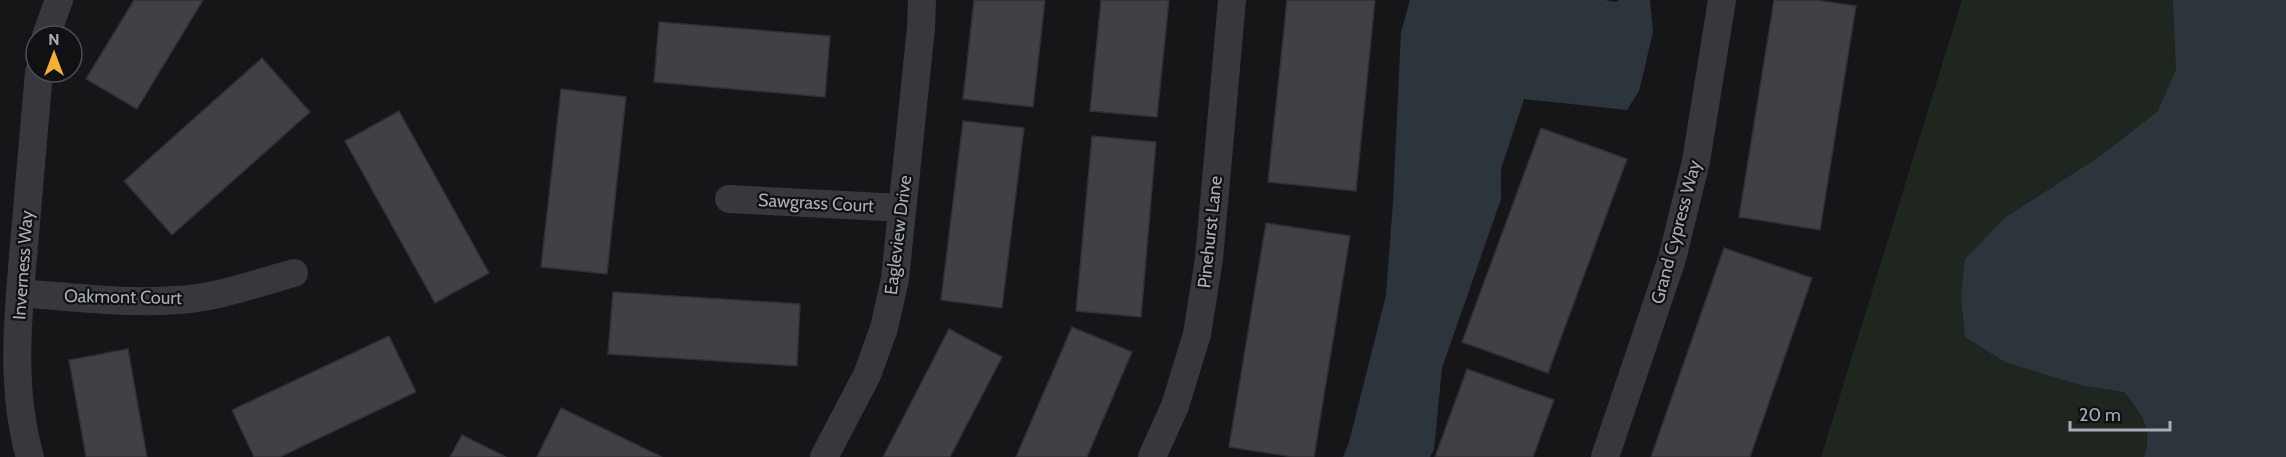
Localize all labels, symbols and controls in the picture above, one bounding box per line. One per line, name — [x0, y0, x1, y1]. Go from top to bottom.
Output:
north arrow — [24, 24, 84, 84]
text: N — [48, 30, 60, 49]
street label: Grand Cypress Way — [1646, 158, 1706, 306]
street label: Eagleview Drive — [880, 174, 916, 296]
street label: Pinehurst Lane — [1193, 175, 1227, 289]
street label: Sawgrass Court — [757, 189, 875, 217]
street label: Inverness Way — [8, 209, 38, 321]
street label: Oakmont Court — [64, 285, 182, 309]
scale bar — [2070, 394, 2170, 432]
text: 20 m — [2079, 404, 2121, 426]

